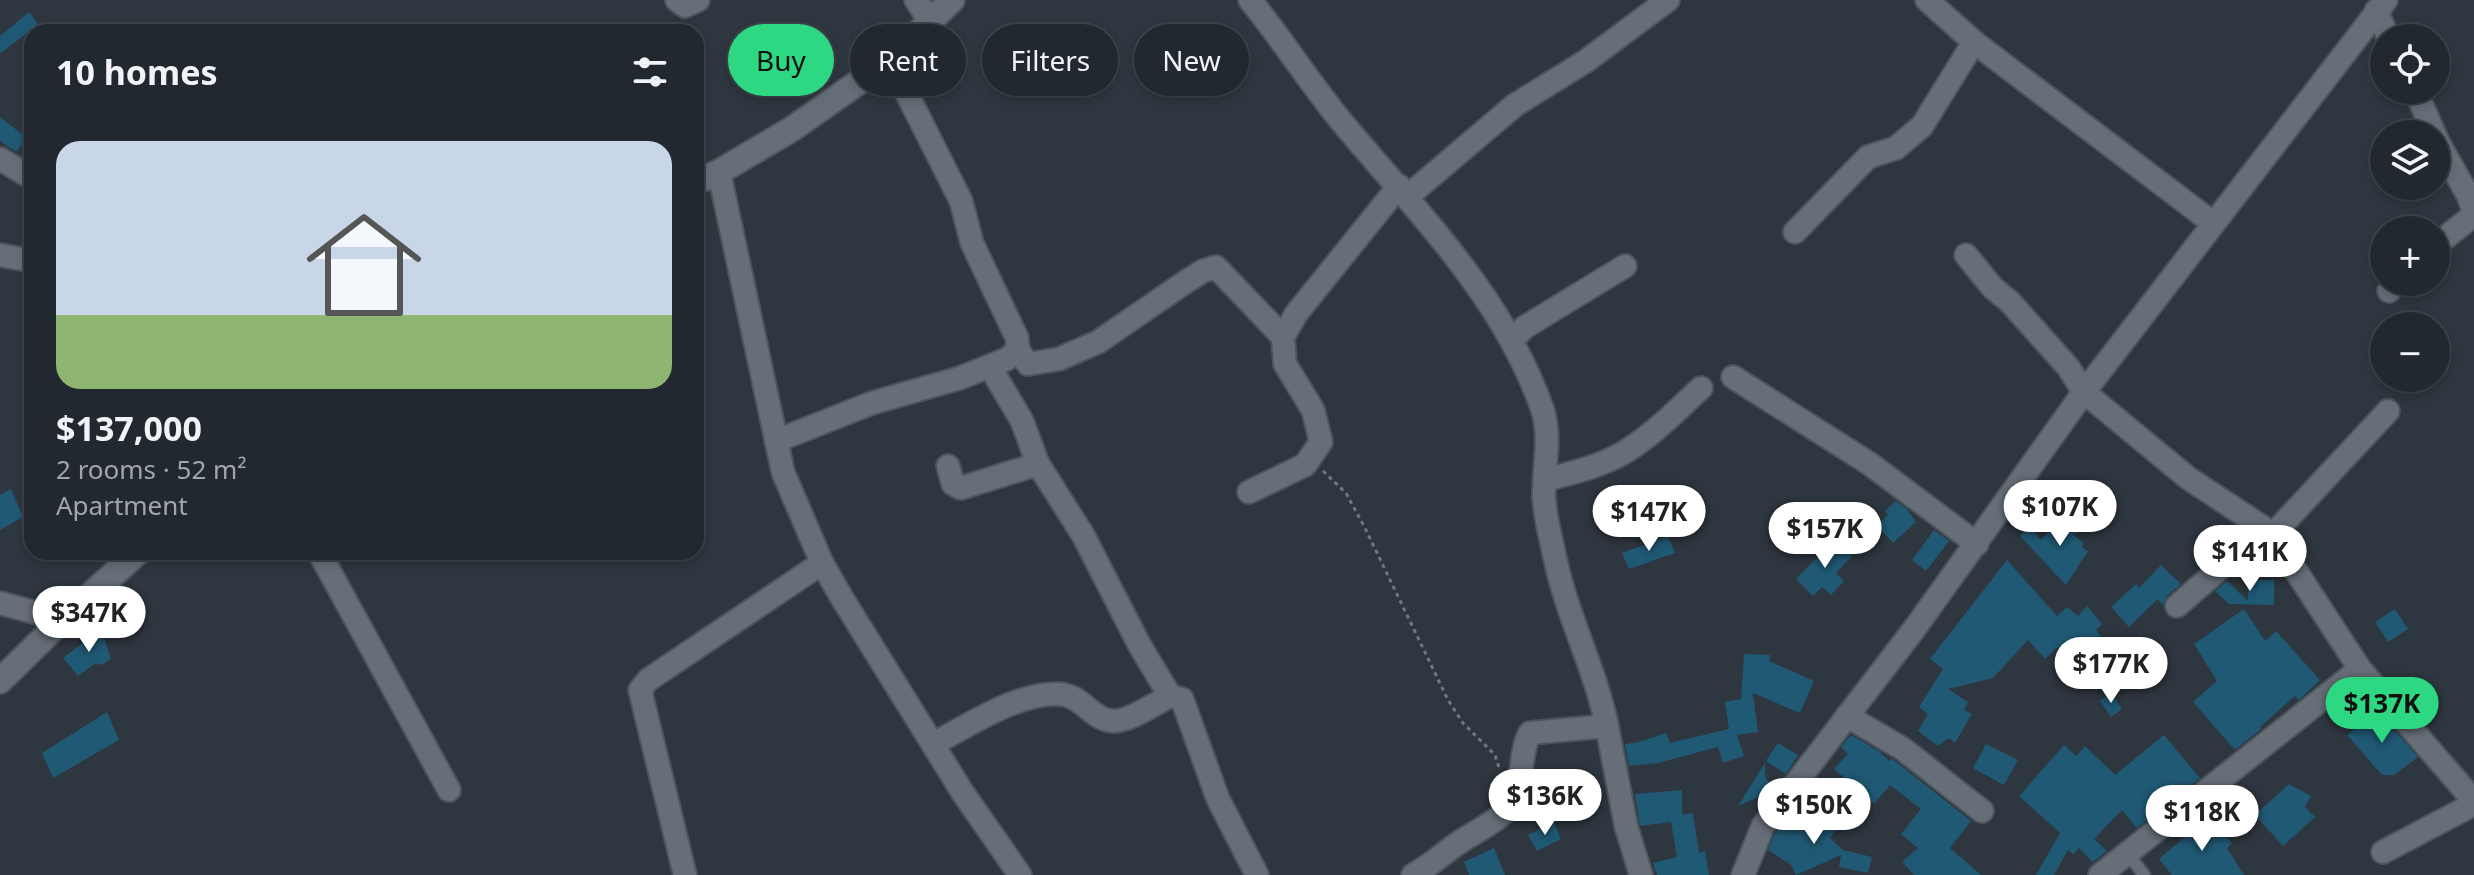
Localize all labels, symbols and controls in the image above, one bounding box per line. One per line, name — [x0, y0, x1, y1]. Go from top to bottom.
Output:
chip: Buy — [728, 24, 834, 96]
chip: Rent — [850, 24, 966, 96]
chip: Filters — [982, 24, 1118, 96]
chip: New — [1134, 24, 1249, 96]
map controls — [2370, 24, 2450, 392]
button: locate — [2370, 24, 2450, 104]
text: 10 homes — [56, 49, 218, 95]
icon: filters — [628, 50, 672, 94]
button: layers — [2370, 120, 2450, 200]
icon: home — [292, 193, 436, 337]
button: + — [2370, 216, 2450, 296]
button: − — [2370, 312, 2450, 392]
text: $137,000 — [56, 405, 202, 451]
text: 2 rooms · 52 m² — [56, 451, 246, 487]
pin: $107K — [2004, 480, 2116, 548]
pin: $147K — [1593, 485, 1705, 553]
text: Apartment — [56, 487, 188, 523]
text: $107K — [2022, 488, 2098, 524]
text: $147K — [1611, 493, 1687, 529]
pin: $157K — [1769, 502, 1881, 570]
text: $157K — [1787, 510, 1863, 546]
pin: $141K — [2194, 525, 2306, 593]
text: $141K — [2212, 533, 2288, 569]
pin: $347K — [33, 586, 145, 654]
text: $347K — [51, 594, 127, 630]
pin: $177K — [2055, 637, 2167, 705]
text: $177K — [2073, 645, 2149, 681]
pin: $137K — [2326, 677, 2438, 745]
text: $137K — [2344, 685, 2420, 721]
pin: $136K — [1489, 769, 1601, 837]
text: $136K — [1507, 777, 1583, 813]
pin: $150K — [1758, 778, 1870, 846]
pin: $118K — [2146, 785, 2258, 853]
text: $150K — [1776, 786, 1852, 822]
text: $118K — [2164, 793, 2240, 829]

